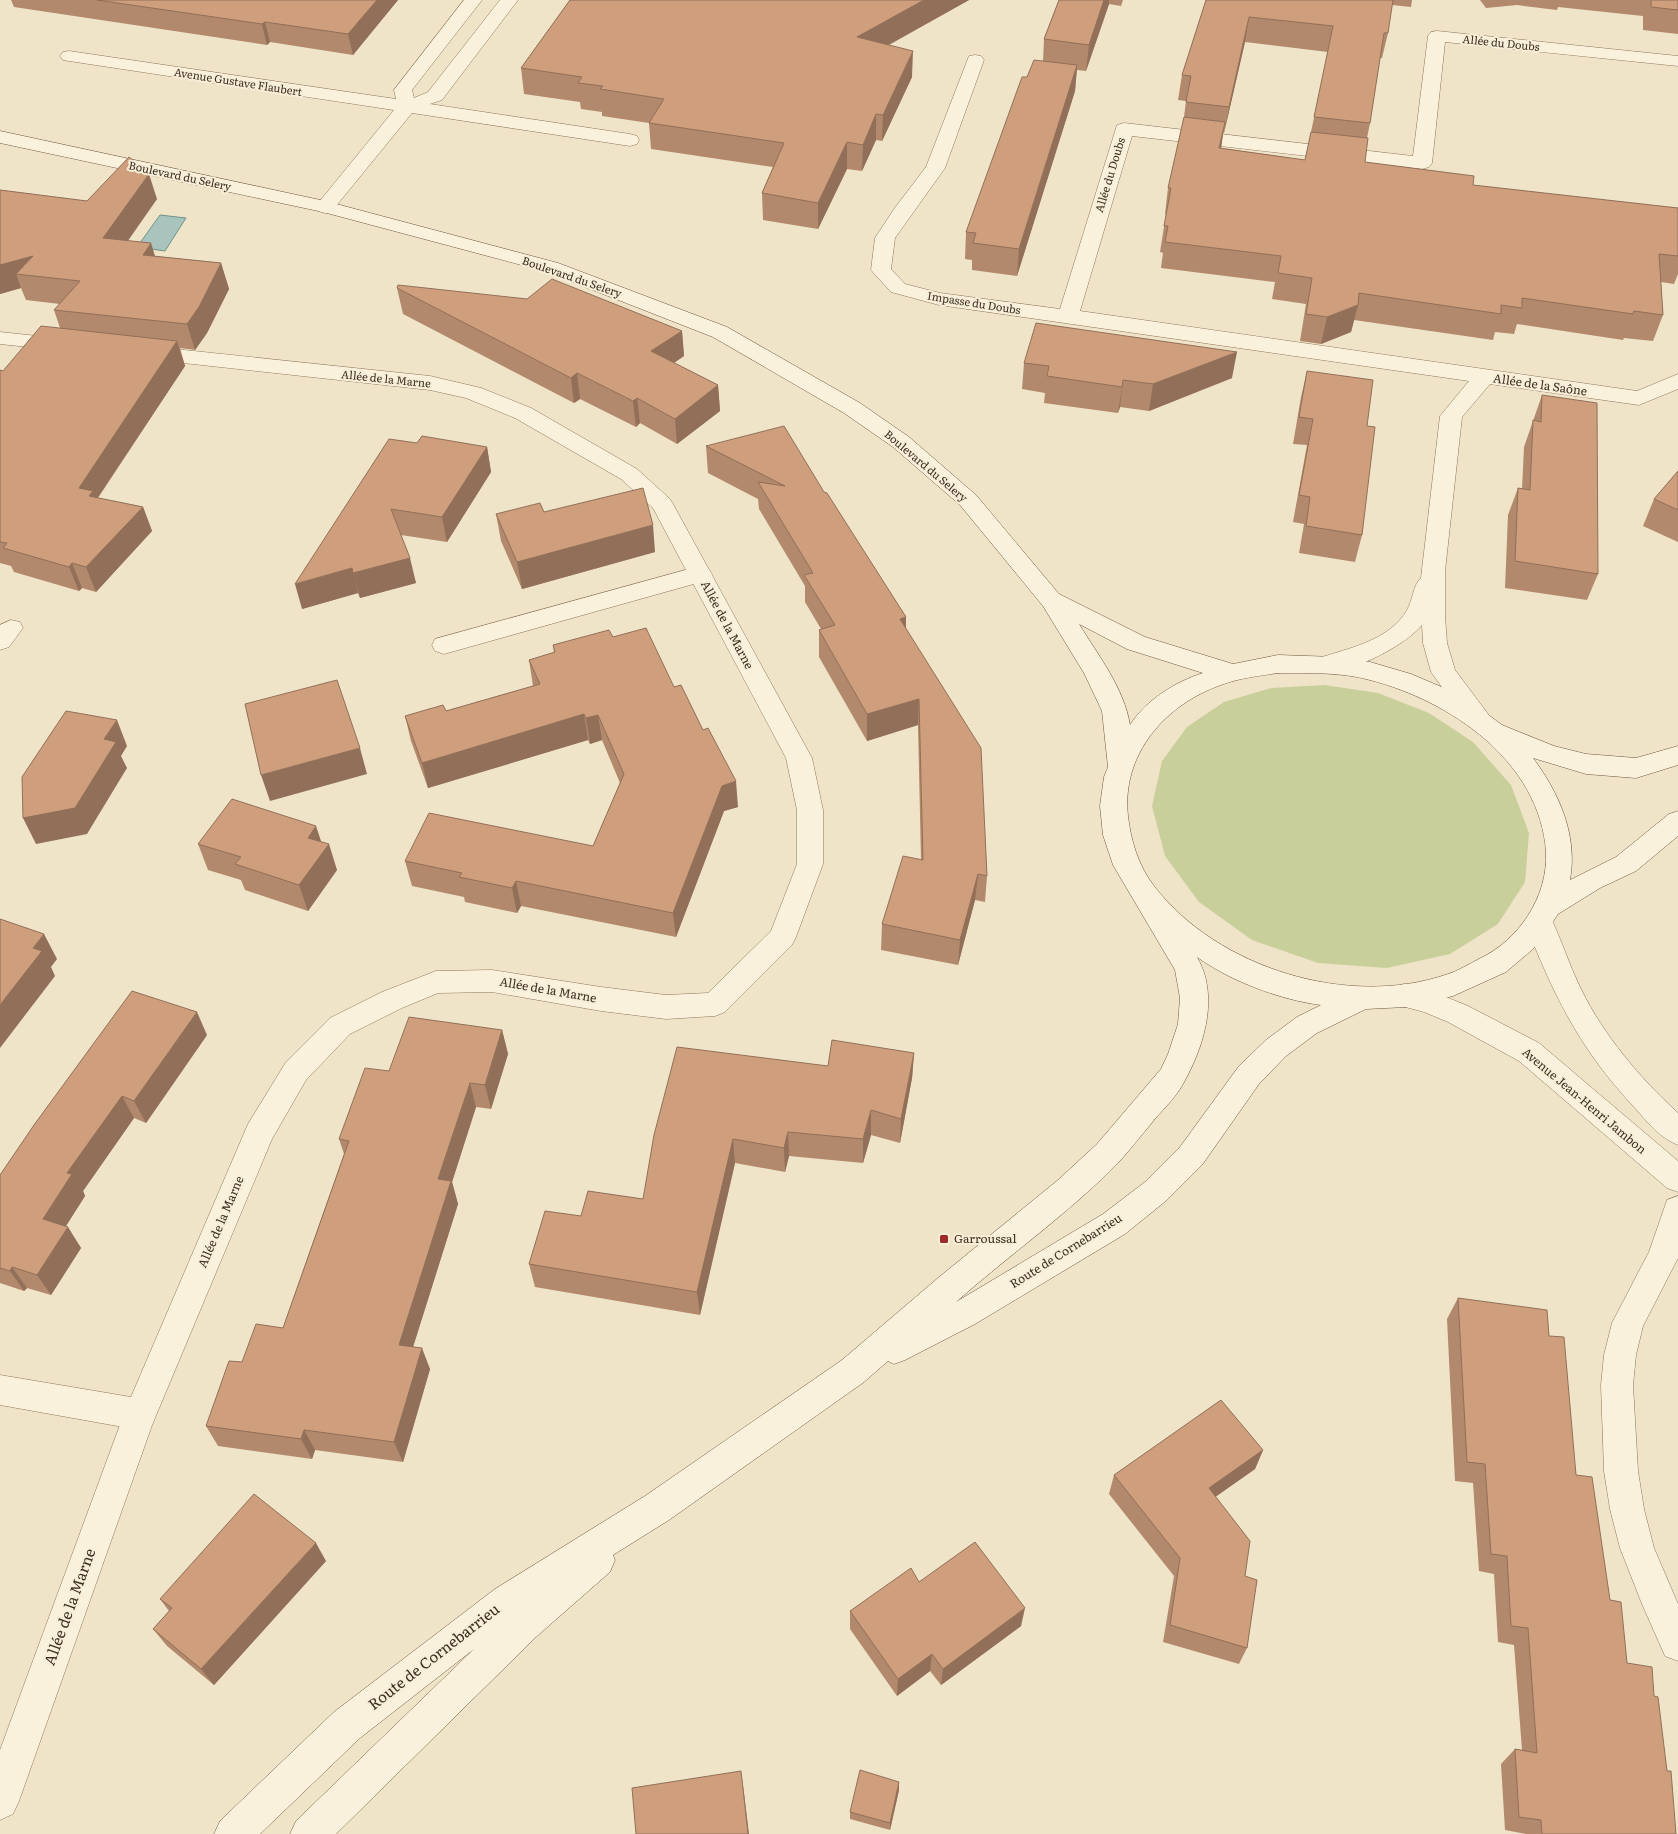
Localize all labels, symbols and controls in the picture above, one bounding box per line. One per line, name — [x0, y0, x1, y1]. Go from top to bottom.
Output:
street label: Allée du Doubs — [1462, 30, 1541, 54]
street label: Avenue Gustave Flaubert — [173, 63, 304, 99]
street label: Allée du Doubs — [1090, 135, 1128, 214]
street label: Boulevard du Selery — [127, 156, 234, 194]
street label: Boulevard du Selery — [520, 251, 625, 301]
street label: Impasse du Doubs — [926, 287, 1022, 317]
street label: Allée de la Marne — [340, 365, 432, 391]
street label: Allée de la Saône — [1492, 368, 1588, 400]
street label: Boulevard du Selery — [881, 426, 972, 505]
street label: Allée de la Marne — [697, 577, 759, 672]
street label: Allée de la Marne — [498, 972, 598, 1006]
street label: Avenue Jean-Henri Jambon — [1519, 1043, 1651, 1158]
street label: Allée de la Marne — [193, 1173, 248, 1270]
street label: Route de Cornebarrieu — [1006, 1208, 1125, 1292]
place label: Garroussal — [954, 1229, 1017, 1247]
marker: Garroussal — [938, 1233, 950, 1245]
street label: Allée de la Marne — [37, 1545, 100, 1668]
street label: Route de Cornebarrieu — [362, 1597, 504, 1715]

